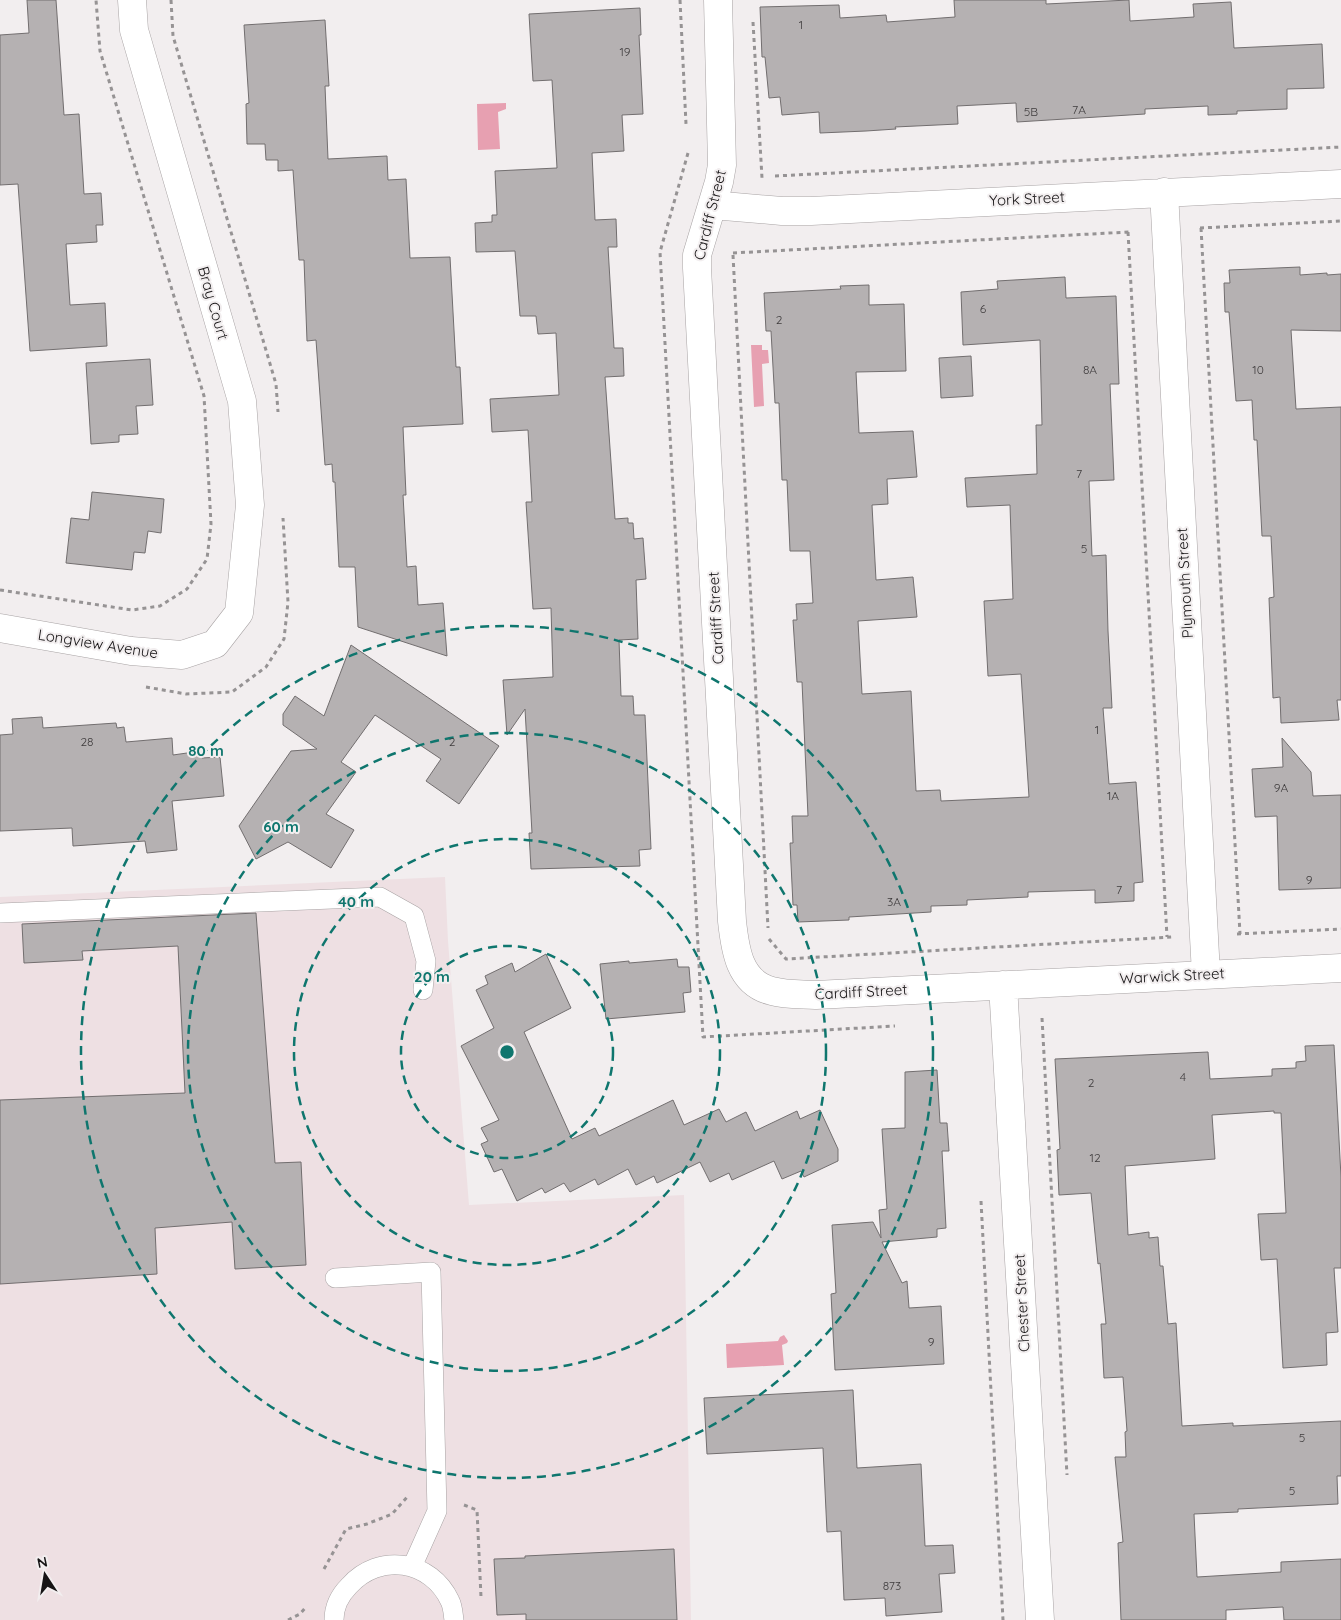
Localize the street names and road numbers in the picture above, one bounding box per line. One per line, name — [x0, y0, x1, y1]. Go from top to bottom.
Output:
street label: Cardiff Street — [689, 168, 730, 262]
street label: York Street — [989, 187, 1065, 210]
street label: Bray Court — [194, 264, 233, 342]
street label: Plymouth Street — [1172, 527, 1197, 639]
street label: Cardiff Street — [704, 571, 727, 665]
street label: Longview Avenue — [37, 625, 160, 662]
street label: Warwick Street — [1119, 963, 1225, 988]
street label: Cardiff Street — [814, 980, 908, 1003]
street label: Chester Street — [1009, 1254, 1034, 1353]

